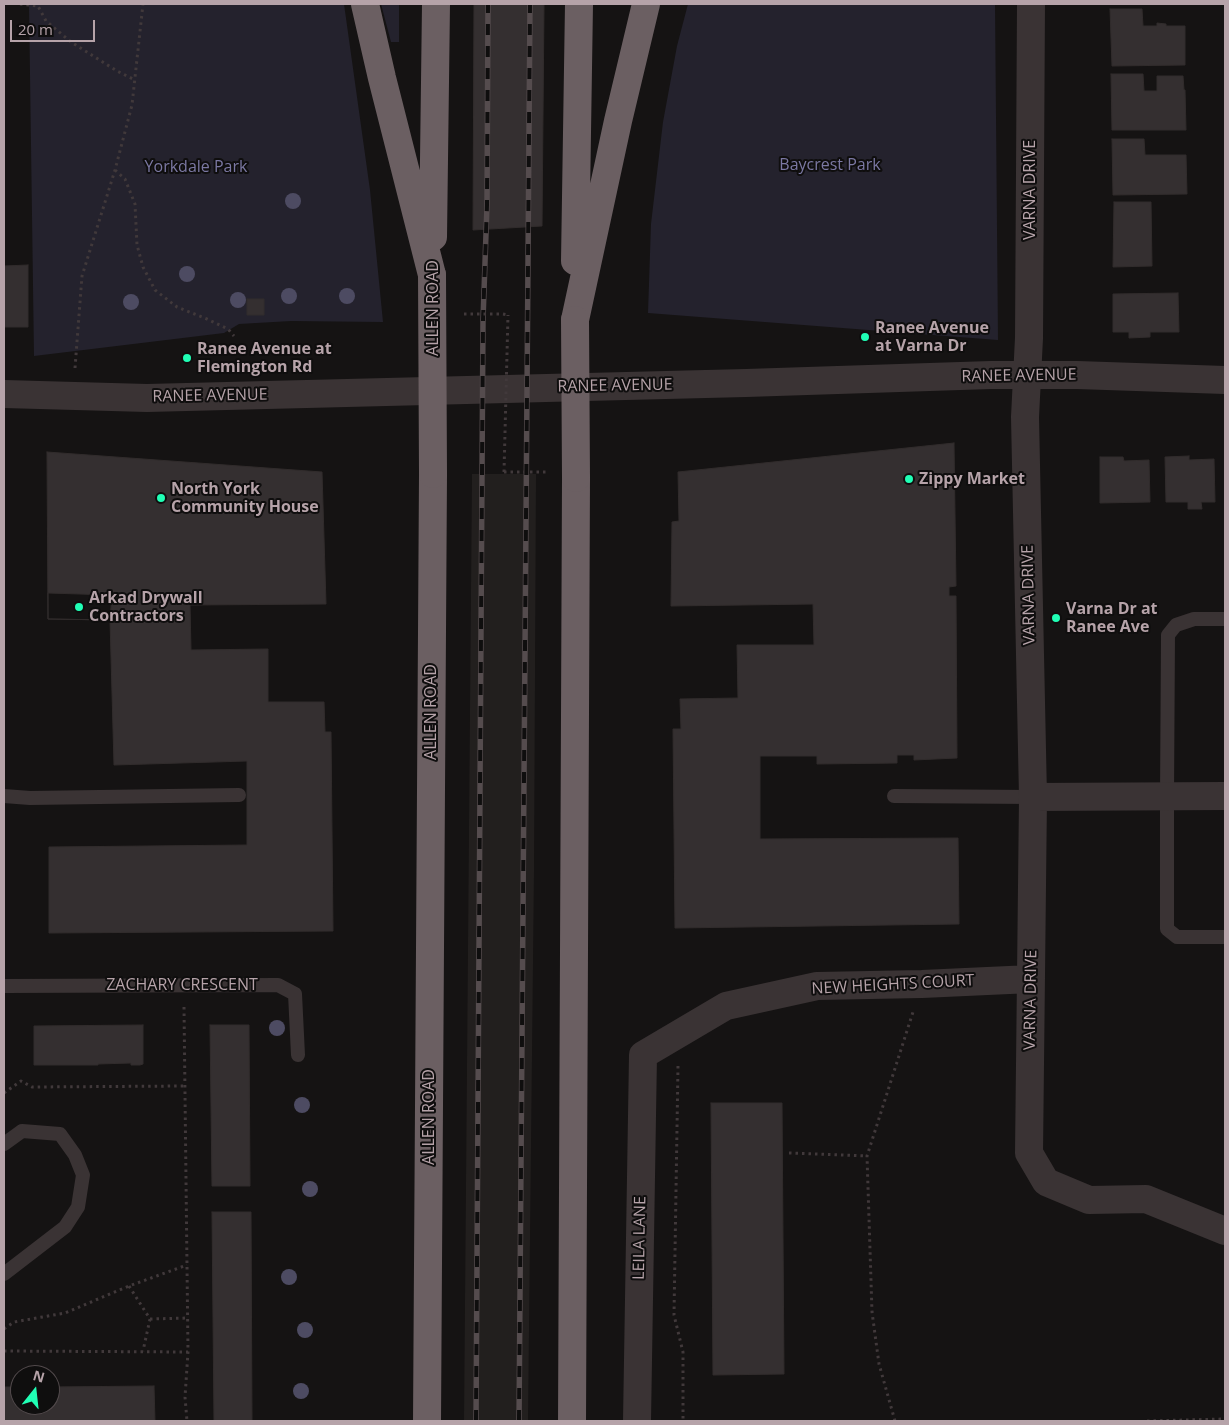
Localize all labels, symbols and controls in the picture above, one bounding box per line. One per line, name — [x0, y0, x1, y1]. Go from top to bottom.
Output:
scale bar — [12, 10, 98, 42]
text: 20 m — [18, 19, 53, 39]
street label: VARNA DRIVE — [1020, 140, 1040, 240]
park label: Baycrest Park — [779, 155, 881, 175]
park label: Yorkdale Park — [145, 157, 247, 177]
street label: ALLEN ROAD — [423, 260, 443, 356]
place label: Ranee Avenue at Varna Dr — [875, 318, 989, 356]
marker: Ranee Avenue at Varna Dr — [859, 331, 871, 343]
place label: Ranee Avenue at Flemington Rd — [197, 339, 332, 377]
marker: Ranee Avenue at Flemington Rd — [181, 352, 193, 364]
street label: RANEE AVENUE — [961, 365, 1077, 387]
street label: RANEE AVENUE — [557, 375, 673, 397]
street label: RANEE AVENUE — [152, 385, 268, 407]
place label: Zippy Market — [919, 469, 1025, 489]
marker: Zippy Market — [903, 473, 915, 485]
place label: North York Community House — [171, 479, 319, 517]
marker: North York Community House — [155, 492, 167, 504]
street label: VARNA DRIVE — [1019, 545, 1039, 645]
place label: Arkad Drywall Contractors — [89, 588, 203, 626]
place label: Varna Dr at Ranee Ave — [1066, 599, 1158, 637]
marker: Arkad Drywall Contractors — [73, 601, 85, 613]
marker: Varna Dr at Ranee Ave — [1050, 612, 1062, 624]
street label: ALLEN ROAD — [421, 664, 441, 760]
street label: VARNA DRIVE — [1021, 950, 1041, 1050]
street label: NEW HEIGHTS COURT — [811, 971, 975, 999]
street label: ZACHARY CRESCENT — [106, 975, 258, 995]
street label: ALLEN ROAD — [419, 1069, 439, 1165]
street label: LEILA LANE — [630, 1196, 650, 1280]
north arrow — [10, 1365, 60, 1415]
text: N — [31, 1365, 47, 1387]

